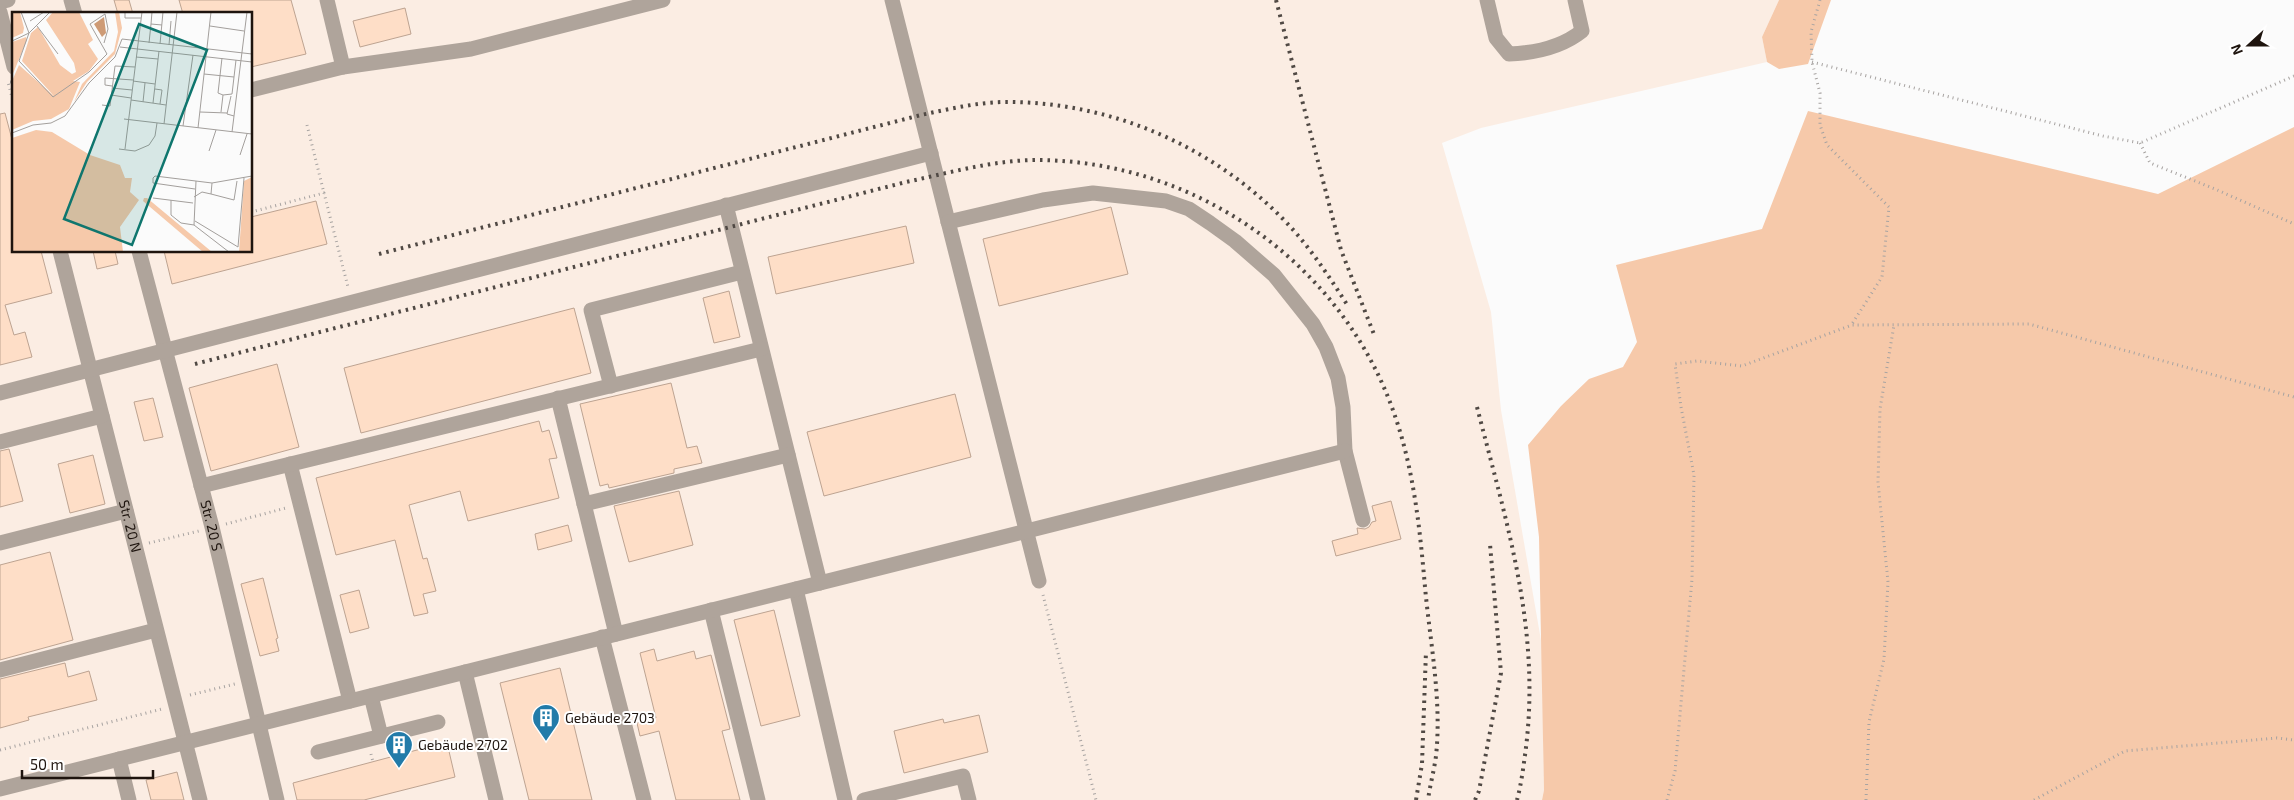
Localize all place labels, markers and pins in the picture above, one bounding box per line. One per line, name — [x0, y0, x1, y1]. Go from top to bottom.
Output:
building icon: Gebäude 2703 — [531, 703, 561, 742]
place label: Gebäude 2703 — [565, 709, 655, 726]
building icon: Gebäude 2702 — [384, 730, 414, 769]
place label: Gebäude 2702 — [418, 736, 508, 753]

